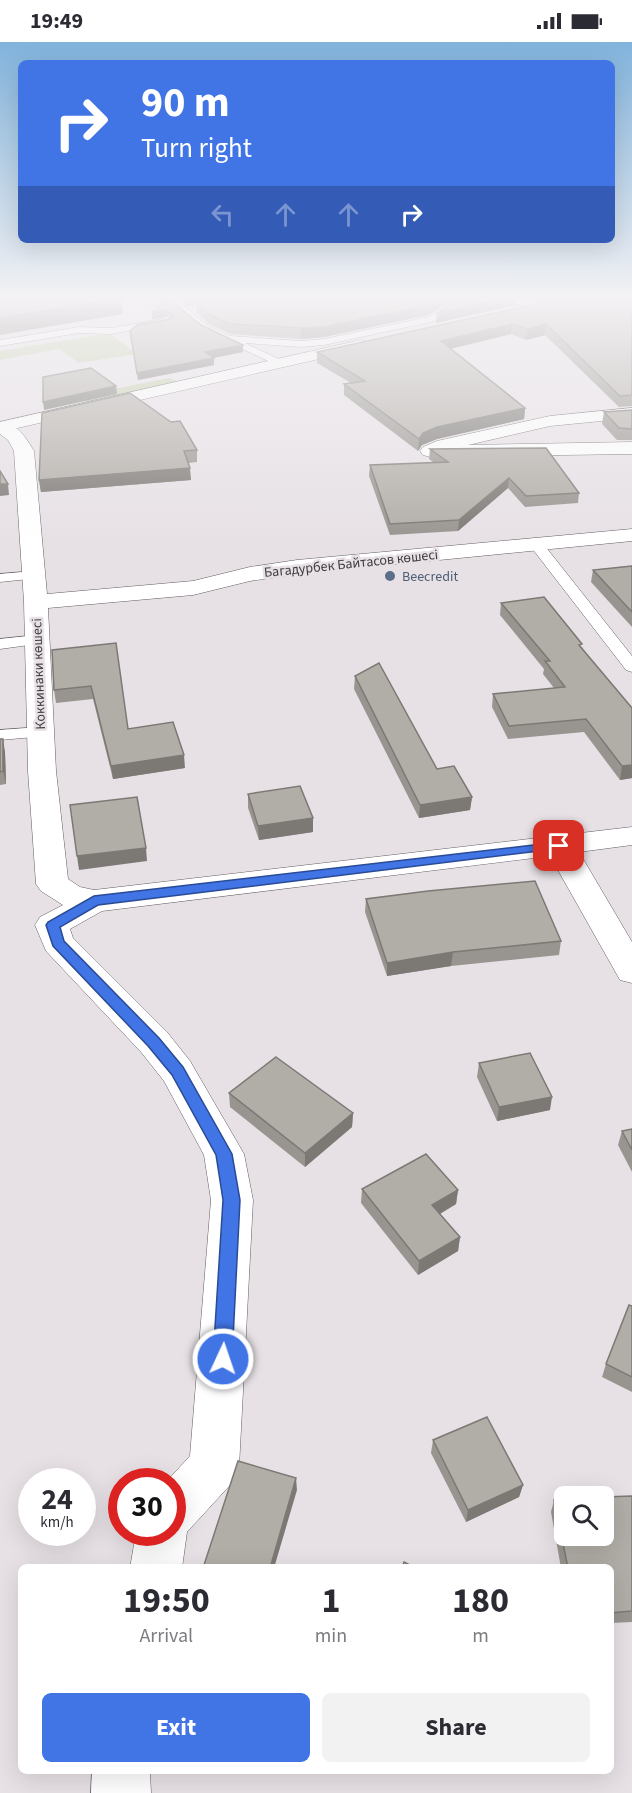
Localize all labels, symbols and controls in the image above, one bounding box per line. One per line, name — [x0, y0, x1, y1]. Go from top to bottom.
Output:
text: 19:49 — [30, 5, 83, 37]
text: 90 m — [141, 73, 230, 133]
icon: right — [42, 84, 120, 162]
text: Turn right — [141, 129, 252, 168]
icon: left — [206, 198, 239, 231]
icon: ahead — [269, 198, 302, 231]
icon: ahead — [332, 198, 365, 231]
icon: right — [395, 198, 428, 231]
street label: Багадурбек Байтасов көшесі — [263, 545, 439, 583]
place label: Beecredit — [402, 567, 458, 587]
marker: Beecredit — [383, 569, 397, 583]
street label: Коккинаки көшесі — [27, 618, 51, 730]
pin — [533, 820, 584, 871]
icon: arrive — [542, 829, 575, 862]
position arrow — [191, 1327, 255, 1391]
speed limit sign: 30 — [108, 1468, 186, 1546]
text: 24 — [41, 1478, 73, 1521]
map controls — [554, 1486, 614, 1546]
button: search — [554, 1486, 614, 1546]
text: km/h — [40, 1512, 74, 1533]
text: 19:50 — [123, 1575, 210, 1626]
text: 1 — [321, 1575, 340, 1626]
text: 180 — [452, 1575, 509, 1626]
text: Arrival — [139, 1622, 193, 1650]
text: min — [315, 1622, 347, 1650]
text: m — [472, 1622, 489, 1650]
button: Exit — [42, 1693, 310, 1762]
button: Share — [322, 1693, 590, 1762]

